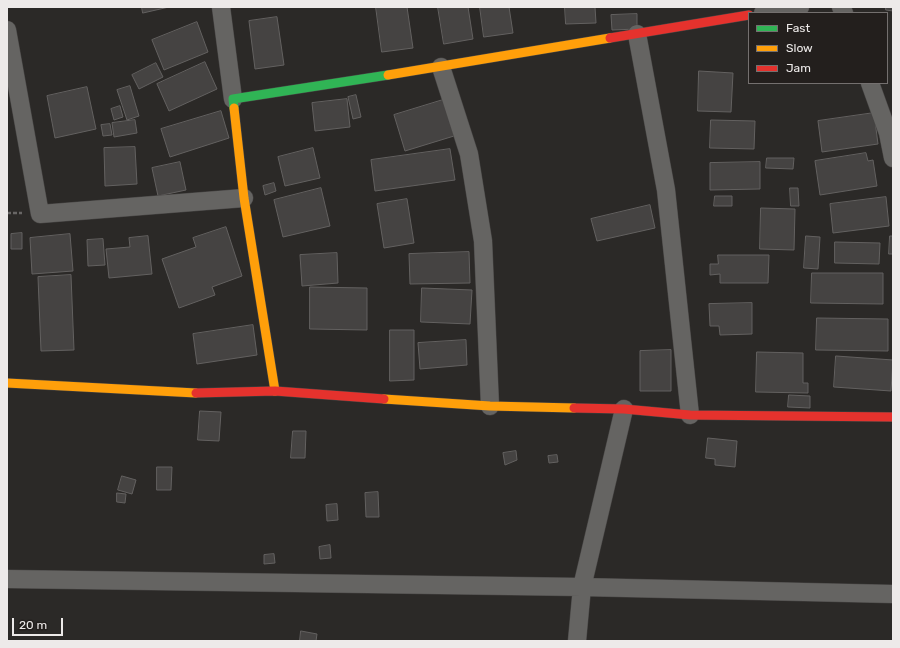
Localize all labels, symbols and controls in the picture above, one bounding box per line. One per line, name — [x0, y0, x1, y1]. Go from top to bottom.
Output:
legend — [748, 12, 888, 84]
text: Fast — [786, 21, 810, 35]
text: Slow — [786, 41, 813, 55]
text: Jam — [786, 61, 811, 75]
scale bar — [14, 610, 65, 636]
text: 20 m — [19, 618, 47, 632]

